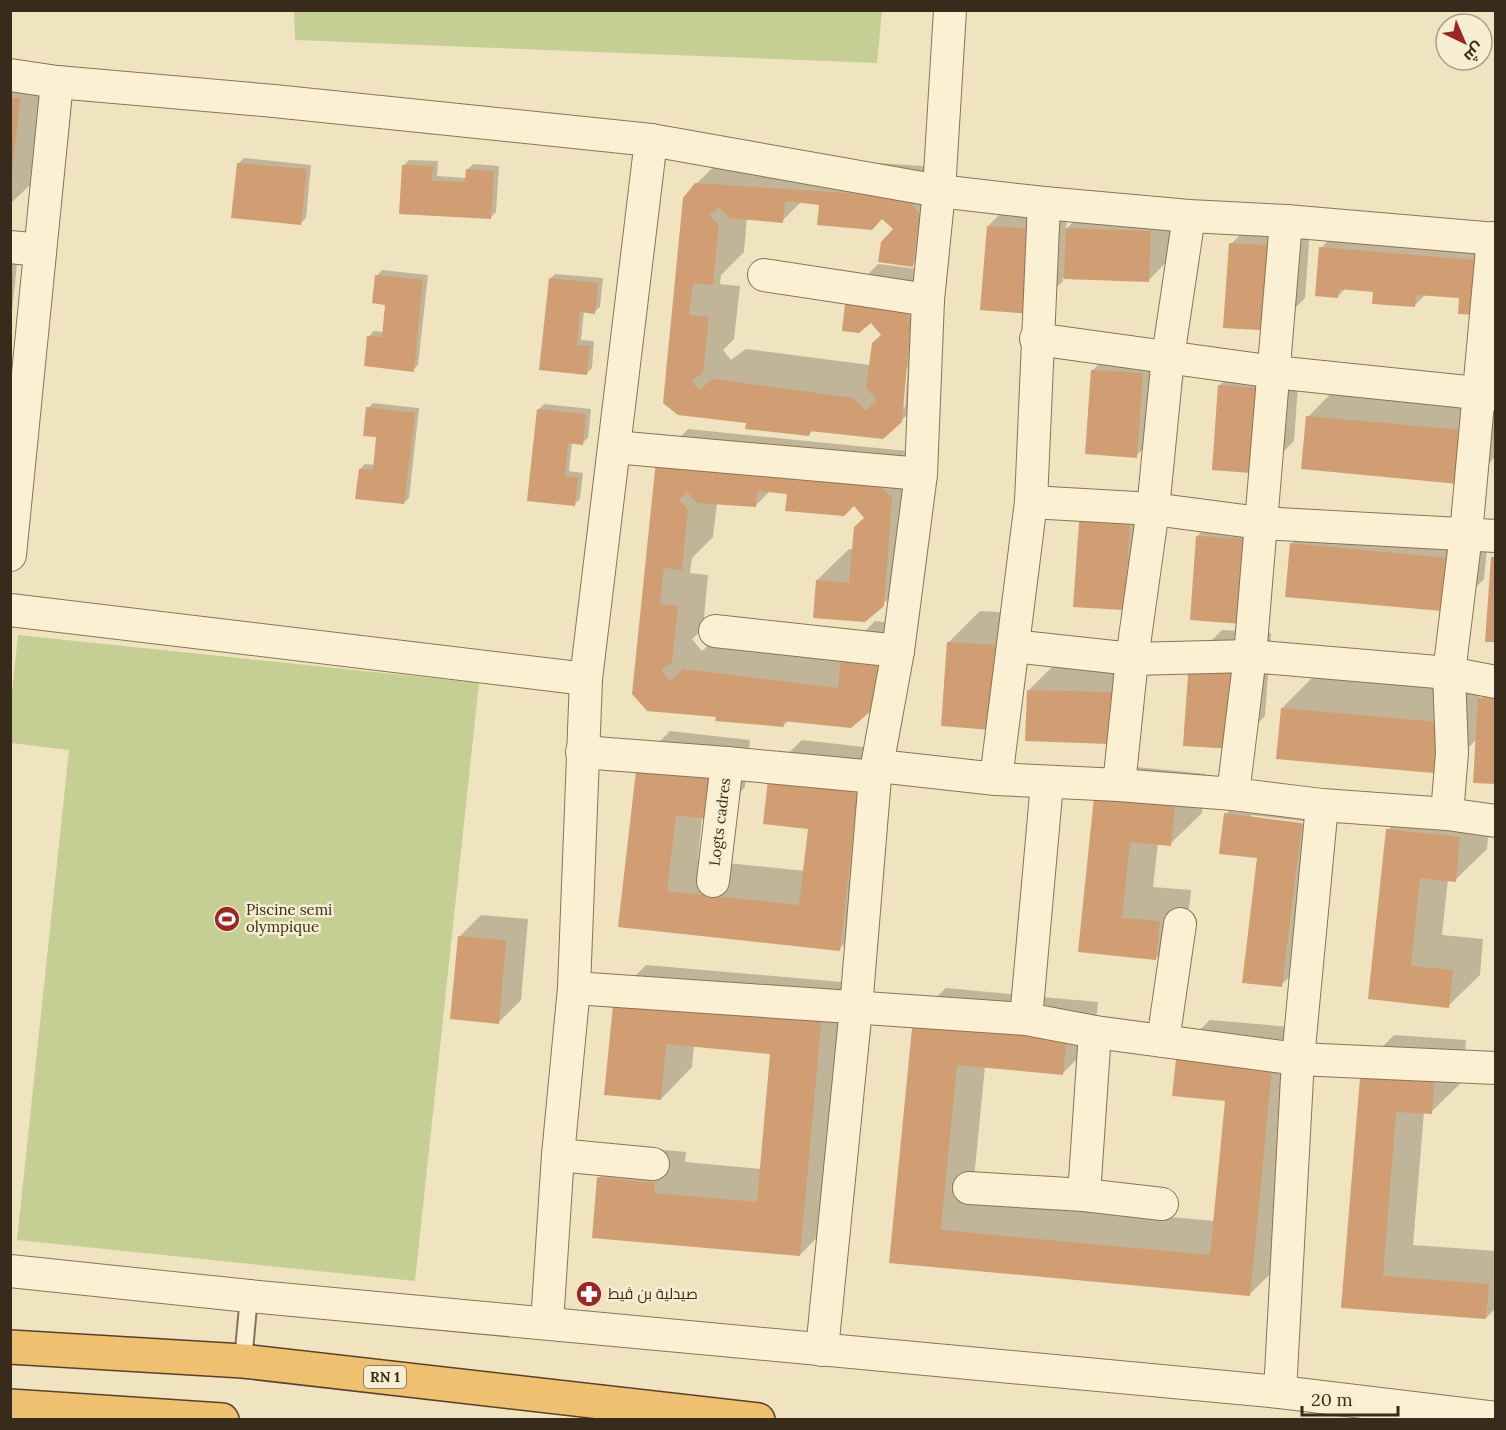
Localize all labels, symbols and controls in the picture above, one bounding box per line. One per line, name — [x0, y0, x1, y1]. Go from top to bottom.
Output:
north arrow — [1434, 12, 1494, 72]
text: ش — [1460, 38, 1489, 67]
street label: Logts cadres — [705, 777, 734, 867]
place label: Piscine semi olympique — [246, 900, 332, 936]
sports icon: Piscine semi olympique — [212, 904, 242, 934]
pharmacy icon: صيدلية بن ڤيط — [574, 1279, 604, 1309]
place label: صيدلية بن ڤيط — [608, 1284, 698, 1304]
road number: RN 1 — [364, 1366, 406, 1388]
scale bar — [1302, 1379, 1398, 1417]
text: 20 m — [1311, 1388, 1353, 1411]

